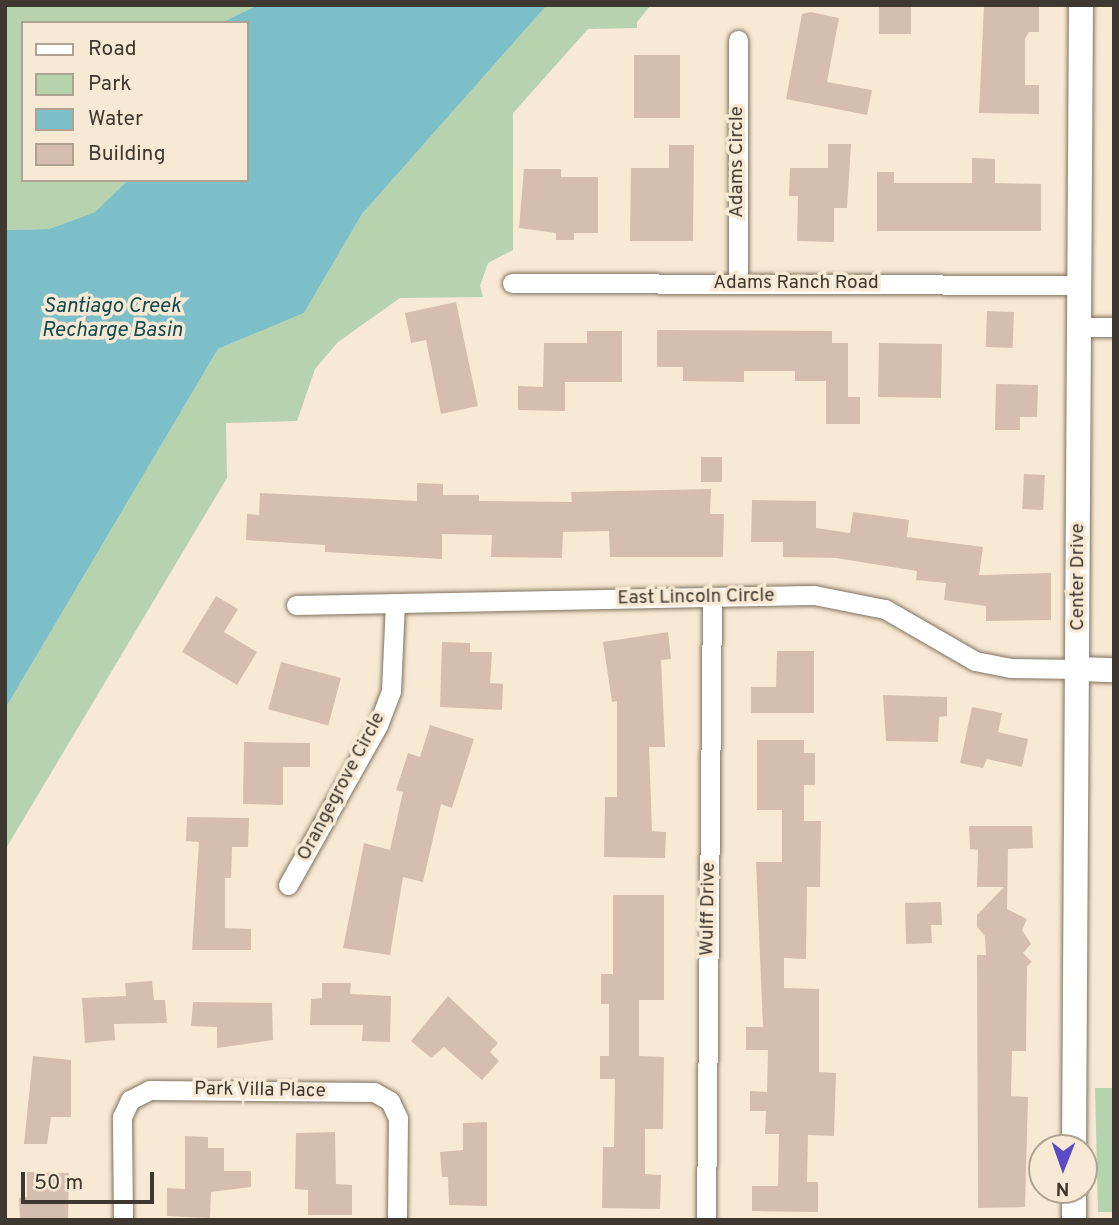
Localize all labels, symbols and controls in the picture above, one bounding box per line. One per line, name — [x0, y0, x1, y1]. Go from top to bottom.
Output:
legend — [21, 21, 248, 182]
text: Road — [88, 36, 137, 63]
text: Park — [88, 71, 131, 98]
text: Water — [88, 106, 143, 133]
street label: Adams Circle — [727, 106, 749, 218]
text: Building — [88, 141, 166, 168]
street label: Adams Ranch Road — [713, 273, 879, 295]
water label: Santiago Creek Recharge Basin — [41, 294, 183, 344]
street label: Center Drive — [1068, 523, 1090, 631]
street label: East Lincoln Circle — [617, 585, 775, 611]
street label: Orangegrove Circle — [293, 709, 391, 865]
street label: Wulff Drive — [697, 862, 721, 956]
street label: Park Villa Place — [194, 1078, 326, 1104]
north arrow — [1028, 1134, 1098, 1204]
scale bar — [24, 1158, 158, 1202]
text: 50 m — [34, 1170, 83, 1197]
text: N — [1056, 1176, 1070, 1200]

